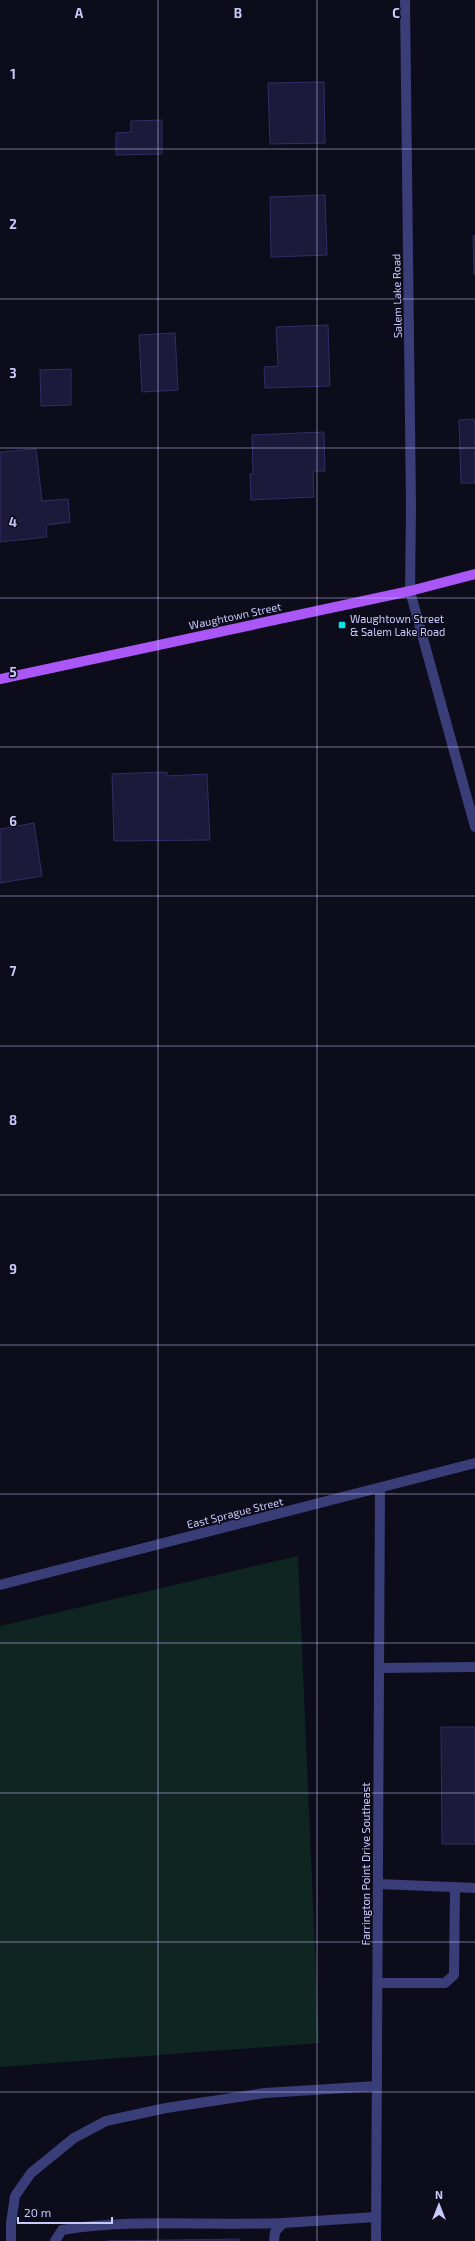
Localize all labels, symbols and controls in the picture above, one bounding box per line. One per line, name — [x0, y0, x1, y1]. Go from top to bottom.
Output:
text: A — [75, 5, 84, 21]
text: B — [234, 5, 242, 21]
text: C — [392, 5, 400, 21]
text: 1 — [10, 66, 16, 82]
text: 2 — [9, 216, 17, 232]
street label: Salem Lake Road — [389, 254, 404, 338]
text: 3 — [9, 365, 17, 381]
text: 4 — [9, 514, 17, 530]
street label: Waughtown Street — [188, 599, 282, 632]
place label: Waughtown Street & Salem Lake Road — [350, 612, 445, 638]
marker: Waughtown Street & Salem Lake Road — [337, 620, 347, 630]
text: 5 — [9, 664, 17, 680]
text: 6 — [9, 813, 17, 829]
text: 7 — [10, 963, 17, 979]
text: 8 — [9, 1112, 17, 1128]
text: 9 — [9, 1261, 17, 1277]
street label: East Sprague Street — [185, 1494, 284, 1531]
street label: Farrington Point Drive Southeast — [359, 1782, 372, 1946]
north arrow — [419, 2185, 459, 2225]
text: N — [435, 2188, 443, 2201]
scale bar — [18, 2199, 112, 2225]
text: 20 m — [24, 2205, 51, 2219]

